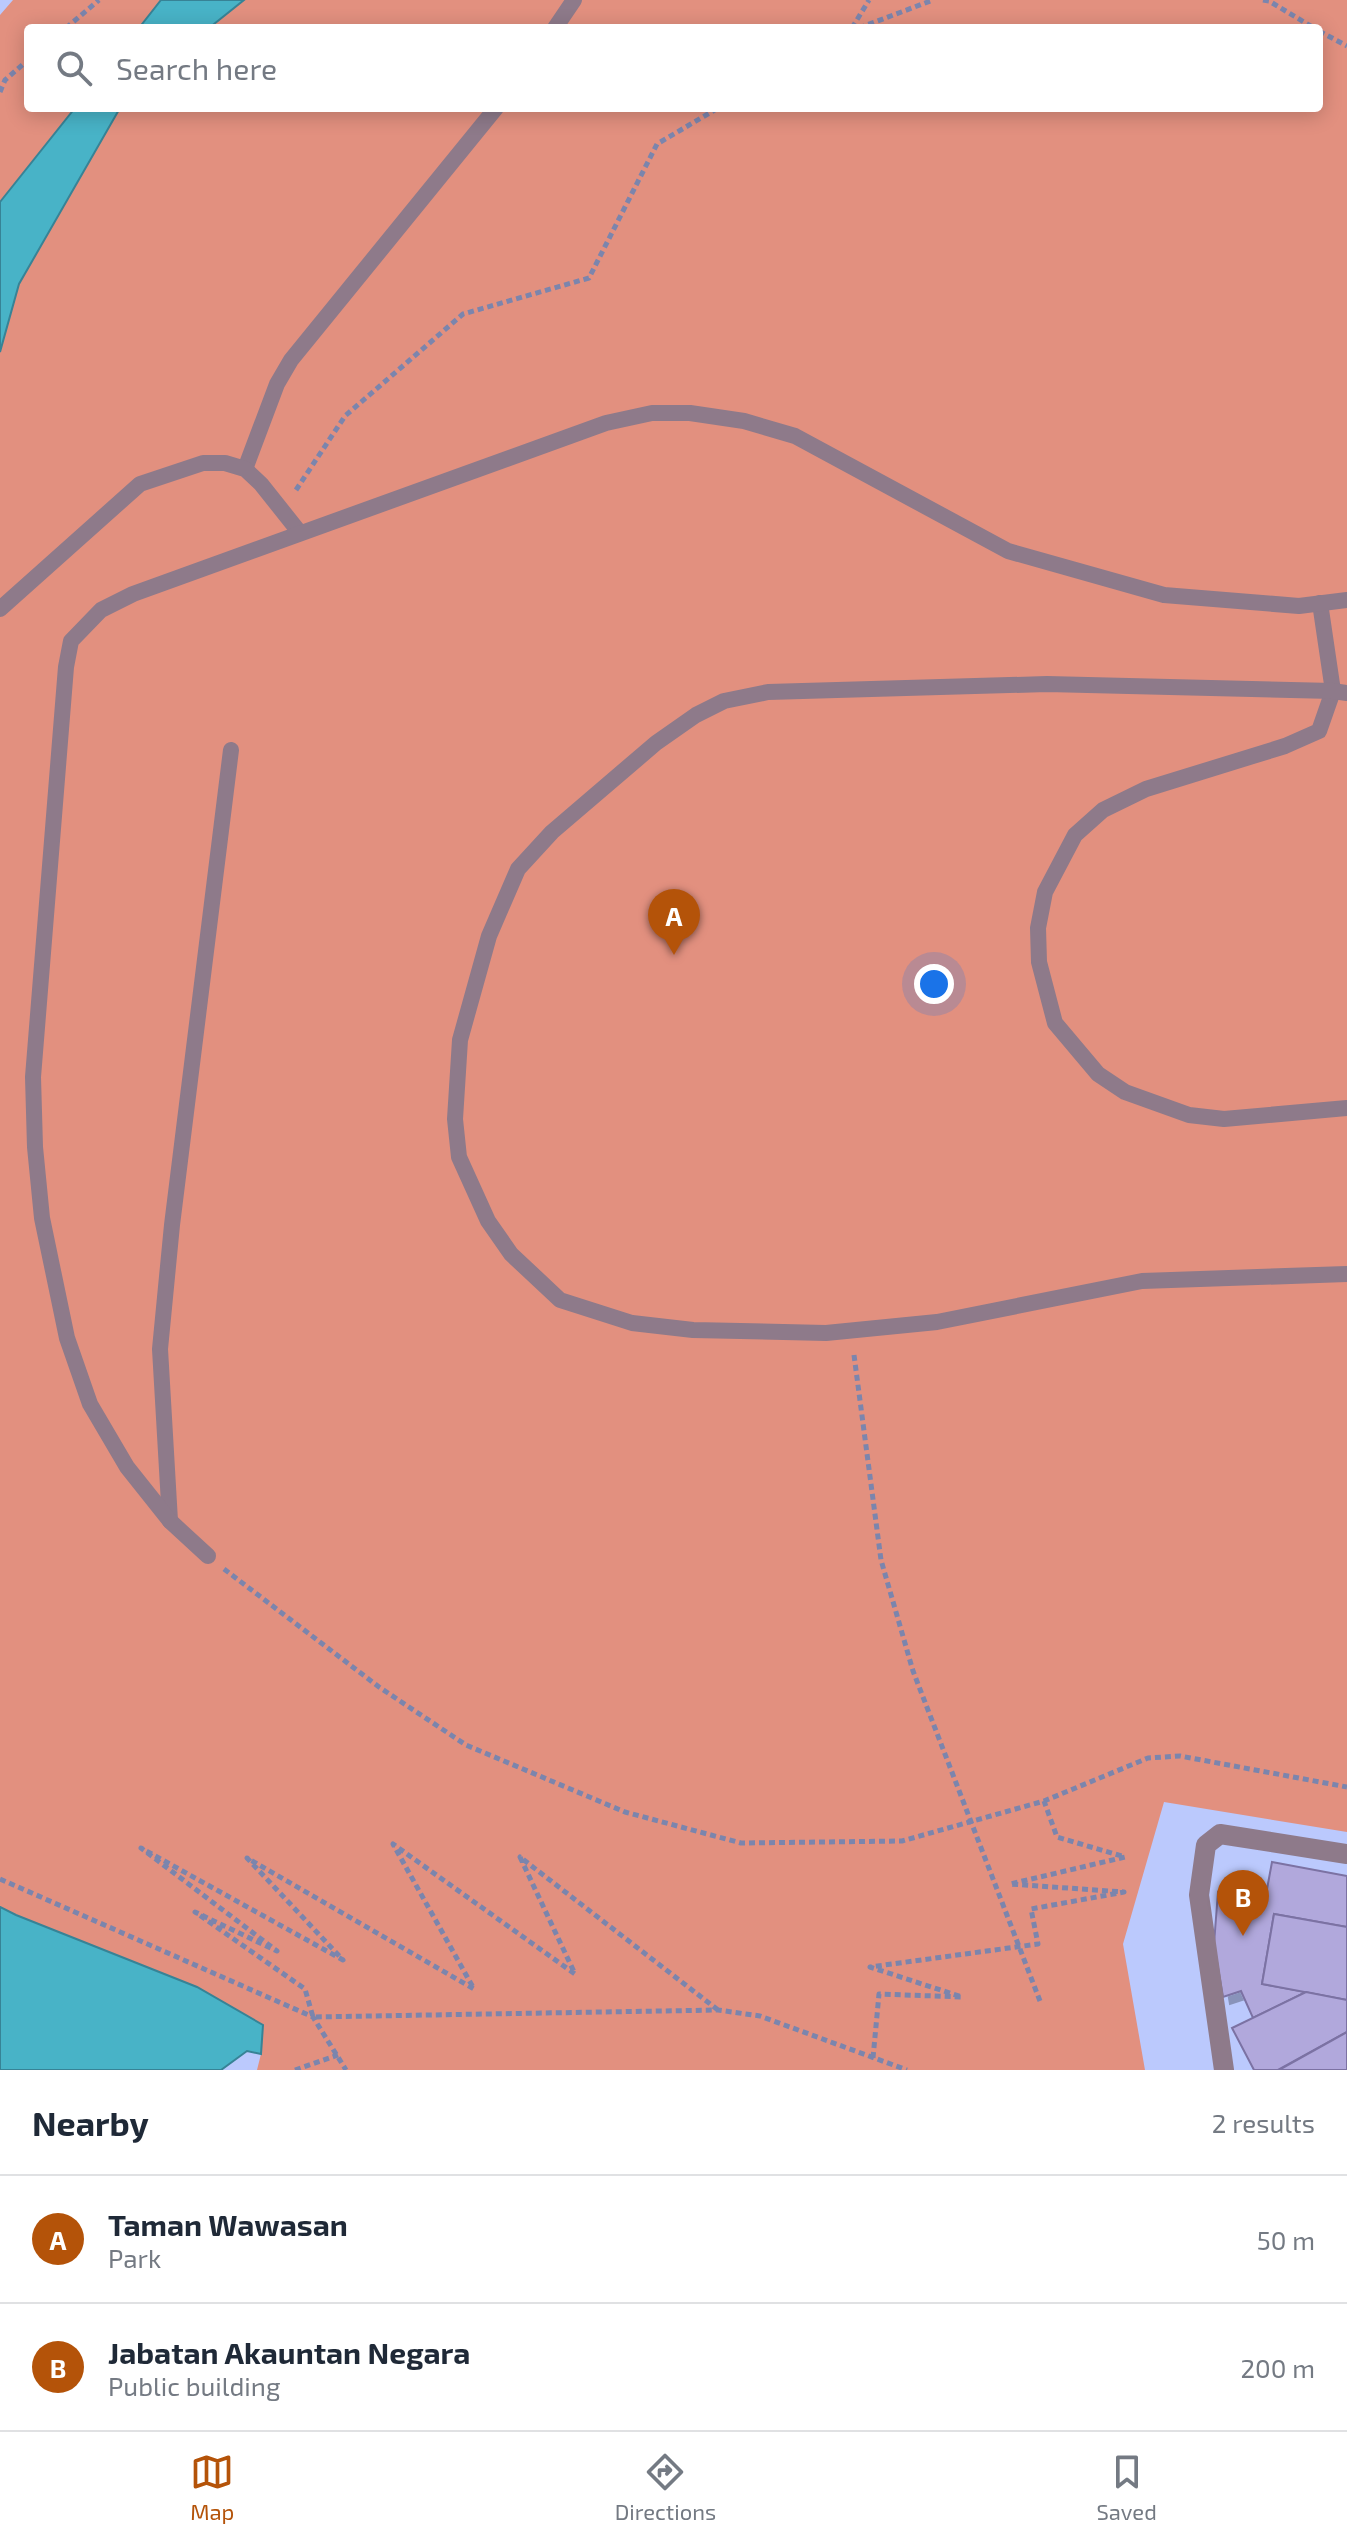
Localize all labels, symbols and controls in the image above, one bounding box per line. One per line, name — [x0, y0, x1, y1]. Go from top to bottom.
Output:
search box — [24, 24, 1323, 112]
icon: search — [52, 46, 96, 90]
text: Search here — [116, 50, 277, 86]
pin: A — [648, 889, 700, 955]
your location — [914, 964, 954, 1004]
pin: B — [1217, 1870, 1269, 1936]
text: Nearby — [32, 2102, 149, 2143]
text: 2 results — [1212, 2107, 1315, 2138]
text: Taman Wawasan — [108, 2206, 348, 2242]
text: A — [50, 2224, 66, 2255]
text: 50 m — [1257, 2224, 1315, 2255]
text: Park — [108, 2242, 161, 2273]
text: Jabatan Akauntan Negara — [108, 2334, 470, 2370]
text: B — [50, 2352, 66, 2383]
text: 200 m — [1240, 2352, 1315, 2383]
text: Public building — [108, 2370, 280, 2401]
tab: Map — [190, 2450, 234, 2524]
tab: Directions — [615, 2450, 716, 2524]
tab: Saved — [1096, 2450, 1157, 2524]

